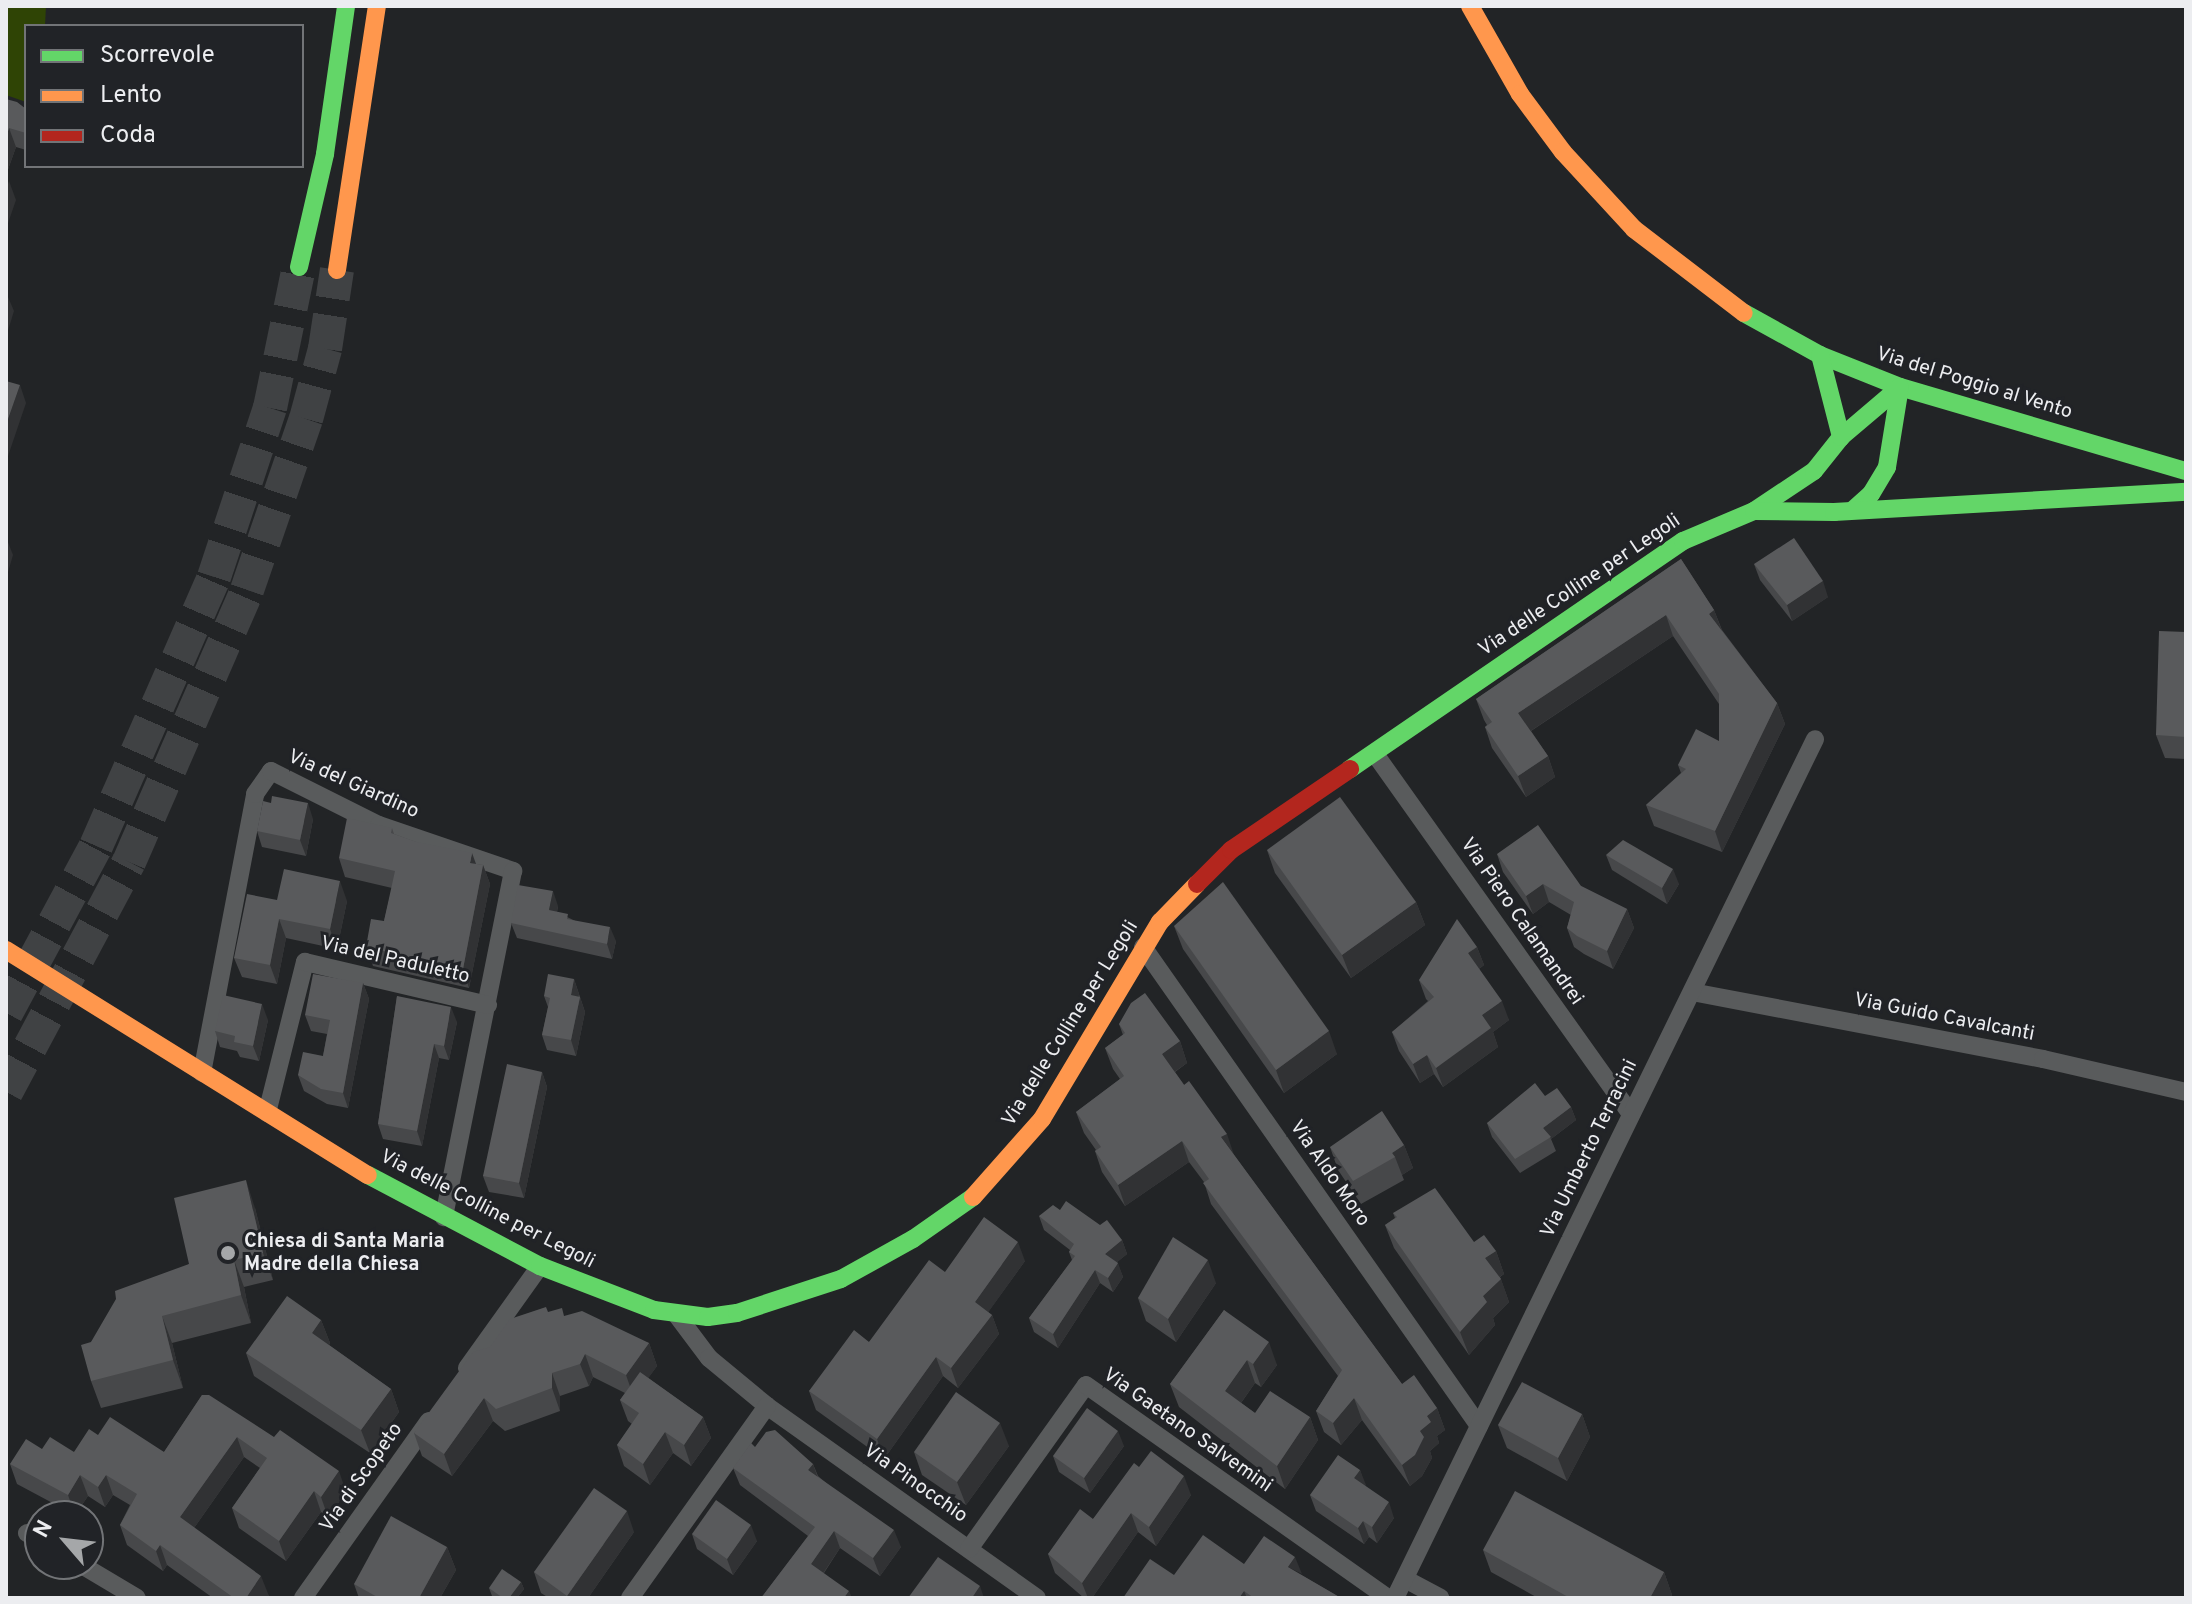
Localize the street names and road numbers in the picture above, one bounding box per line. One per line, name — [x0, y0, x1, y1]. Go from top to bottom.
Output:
street label: Via del Poggio al Vento — [1873, 343, 2075, 425]
street label: Via delle Colline per Legoli — [1475, 509, 1685, 663]
street label: Via del Giardino — [284, 745, 422, 825]
street label: Via Piero Calamandrei — [1454, 834, 1588, 1010]
street label: Via delle Colline per Legoli — [998, 917, 1144, 1131]
street label: Via del Paduletto — [318, 932, 472, 990]
street label: Via Guido Cavalcanti — [1852, 989, 2036, 1047]
street label: Via Umberto Terracini — [1536, 1056, 1644, 1242]
street label: Via Aldo Moro — [1283, 1116, 1375, 1232]
street label: Via delle Colline per Legoli — [375, 1145, 599, 1275]
street label: Via Gaetano Salvemini — [1098, 1363, 1276, 1499]
street label: Via di Scopeto — [315, 1419, 409, 1537]
street label: Via Pinocchio — [858, 1439, 972, 1529]

